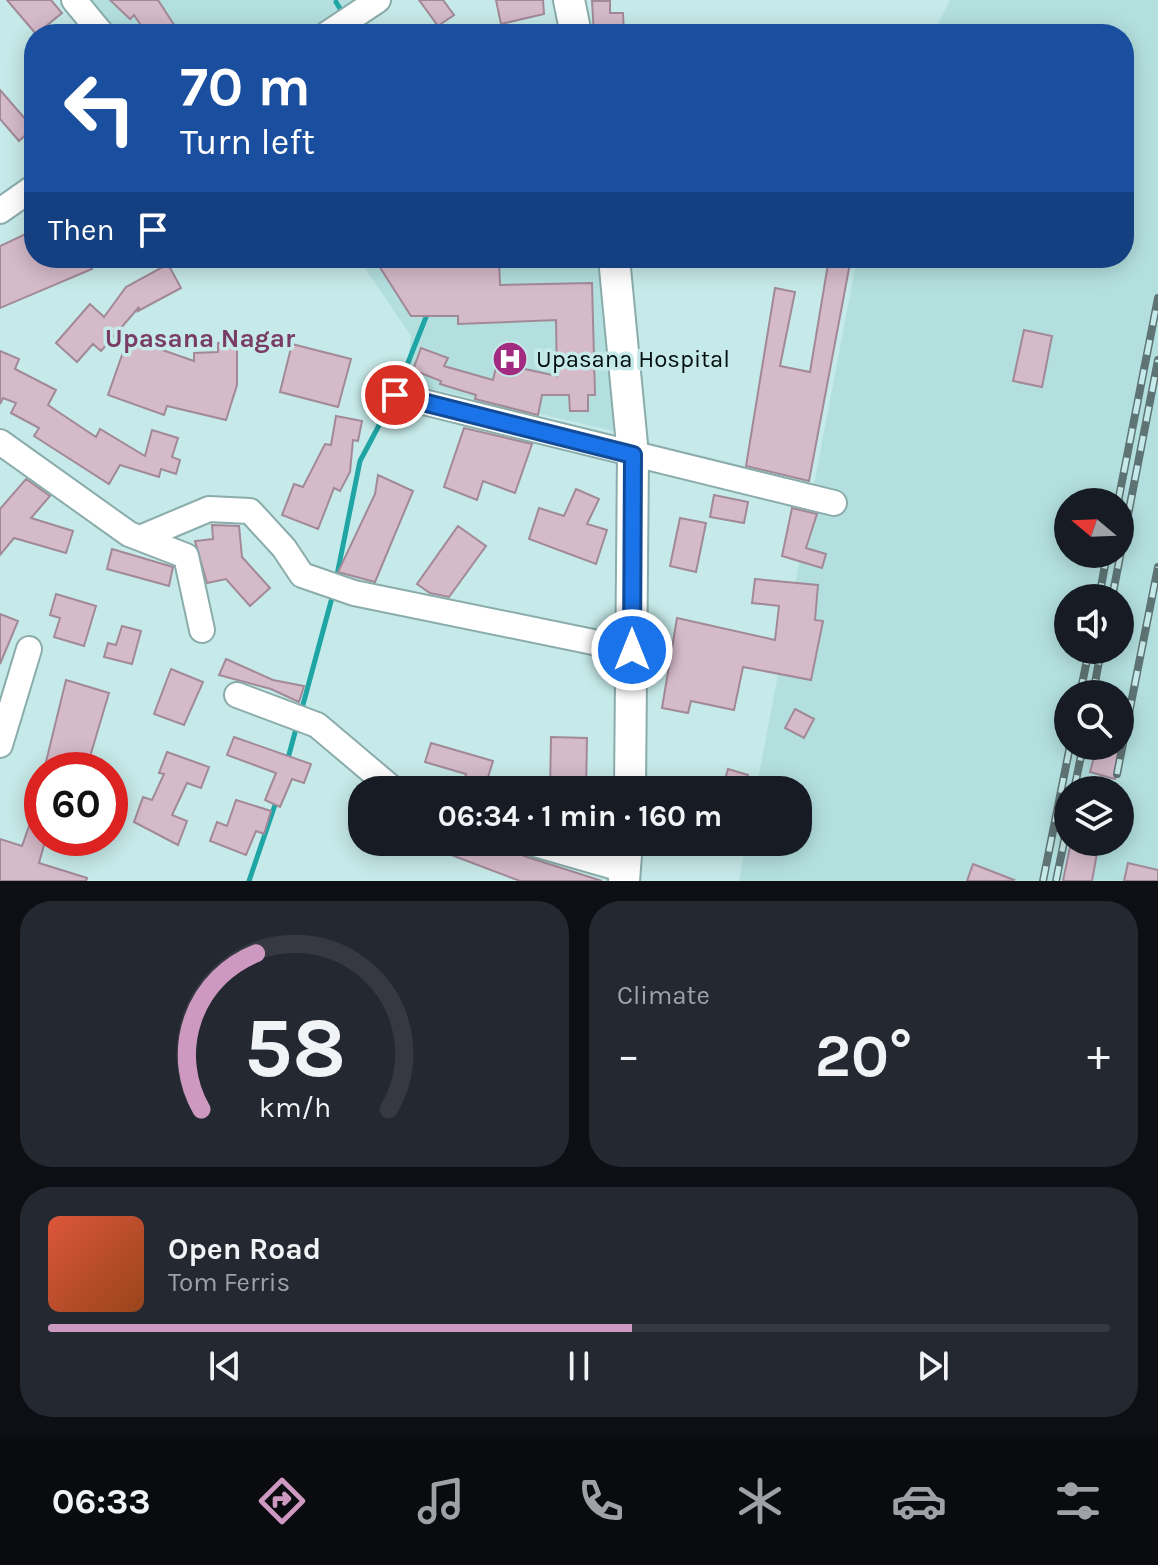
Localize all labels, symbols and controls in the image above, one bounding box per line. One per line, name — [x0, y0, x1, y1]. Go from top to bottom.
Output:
text: 70 m — [180, 54, 311, 119]
icon: left — [48, 56, 152, 160]
text: Turn left — [180, 121, 315, 163]
icon: arrive — [131, 208, 175, 252]
text: Then — [48, 212, 115, 248]
district label: Upasana Nagar — [105, 323, 296, 354]
hospital icon: Upasana Hospital — [491, 340, 529, 378]
place label: Upasana Hospital — [536, 345, 730, 373]
pin — [361, 361, 429, 429]
icon: arrive — [373, 373, 417, 417]
north arrow — [1054, 488, 1134, 568]
map controls — [1054, 488, 1134, 856]
button: sound — [1054, 584, 1134, 664]
position arrow — [590, 608, 674, 692]
button: search — [1054, 680, 1134, 760]
speed limit sign: 60 — [24, 752, 128, 856]
button: layers — [1054, 776, 1134, 856]
text: 06:34 · 1 min · 160 m — [438, 798, 722, 834]
text: Climate — [617, 980, 710, 1011]
text: 58 — [243, 1000, 346, 1097]
text: 20° — [815, 1021, 912, 1091]
text: − — [617, 1030, 640, 1081]
text: + — [1087, 1030, 1110, 1081]
text: km/h — [258, 1091, 331, 1124]
text: Open Road — [168, 1231, 321, 1267]
text: Tom Ferris — [168, 1267, 290, 1298]
icon: previous — [203, 1344, 247, 1388]
icon: pause — [557, 1344, 601, 1388]
icon: next — [911, 1344, 955, 1388]
icon: directions — [254, 1473, 310, 1529]
icon: music — [413, 1473, 469, 1529]
icon: phone — [573, 1473, 629, 1529]
icon: climate — [732, 1473, 788, 1529]
icon: car — [891, 1473, 947, 1529]
icon: filters — [1050, 1473, 1106, 1529]
text: 06:33 — [52, 1480, 151, 1522]

